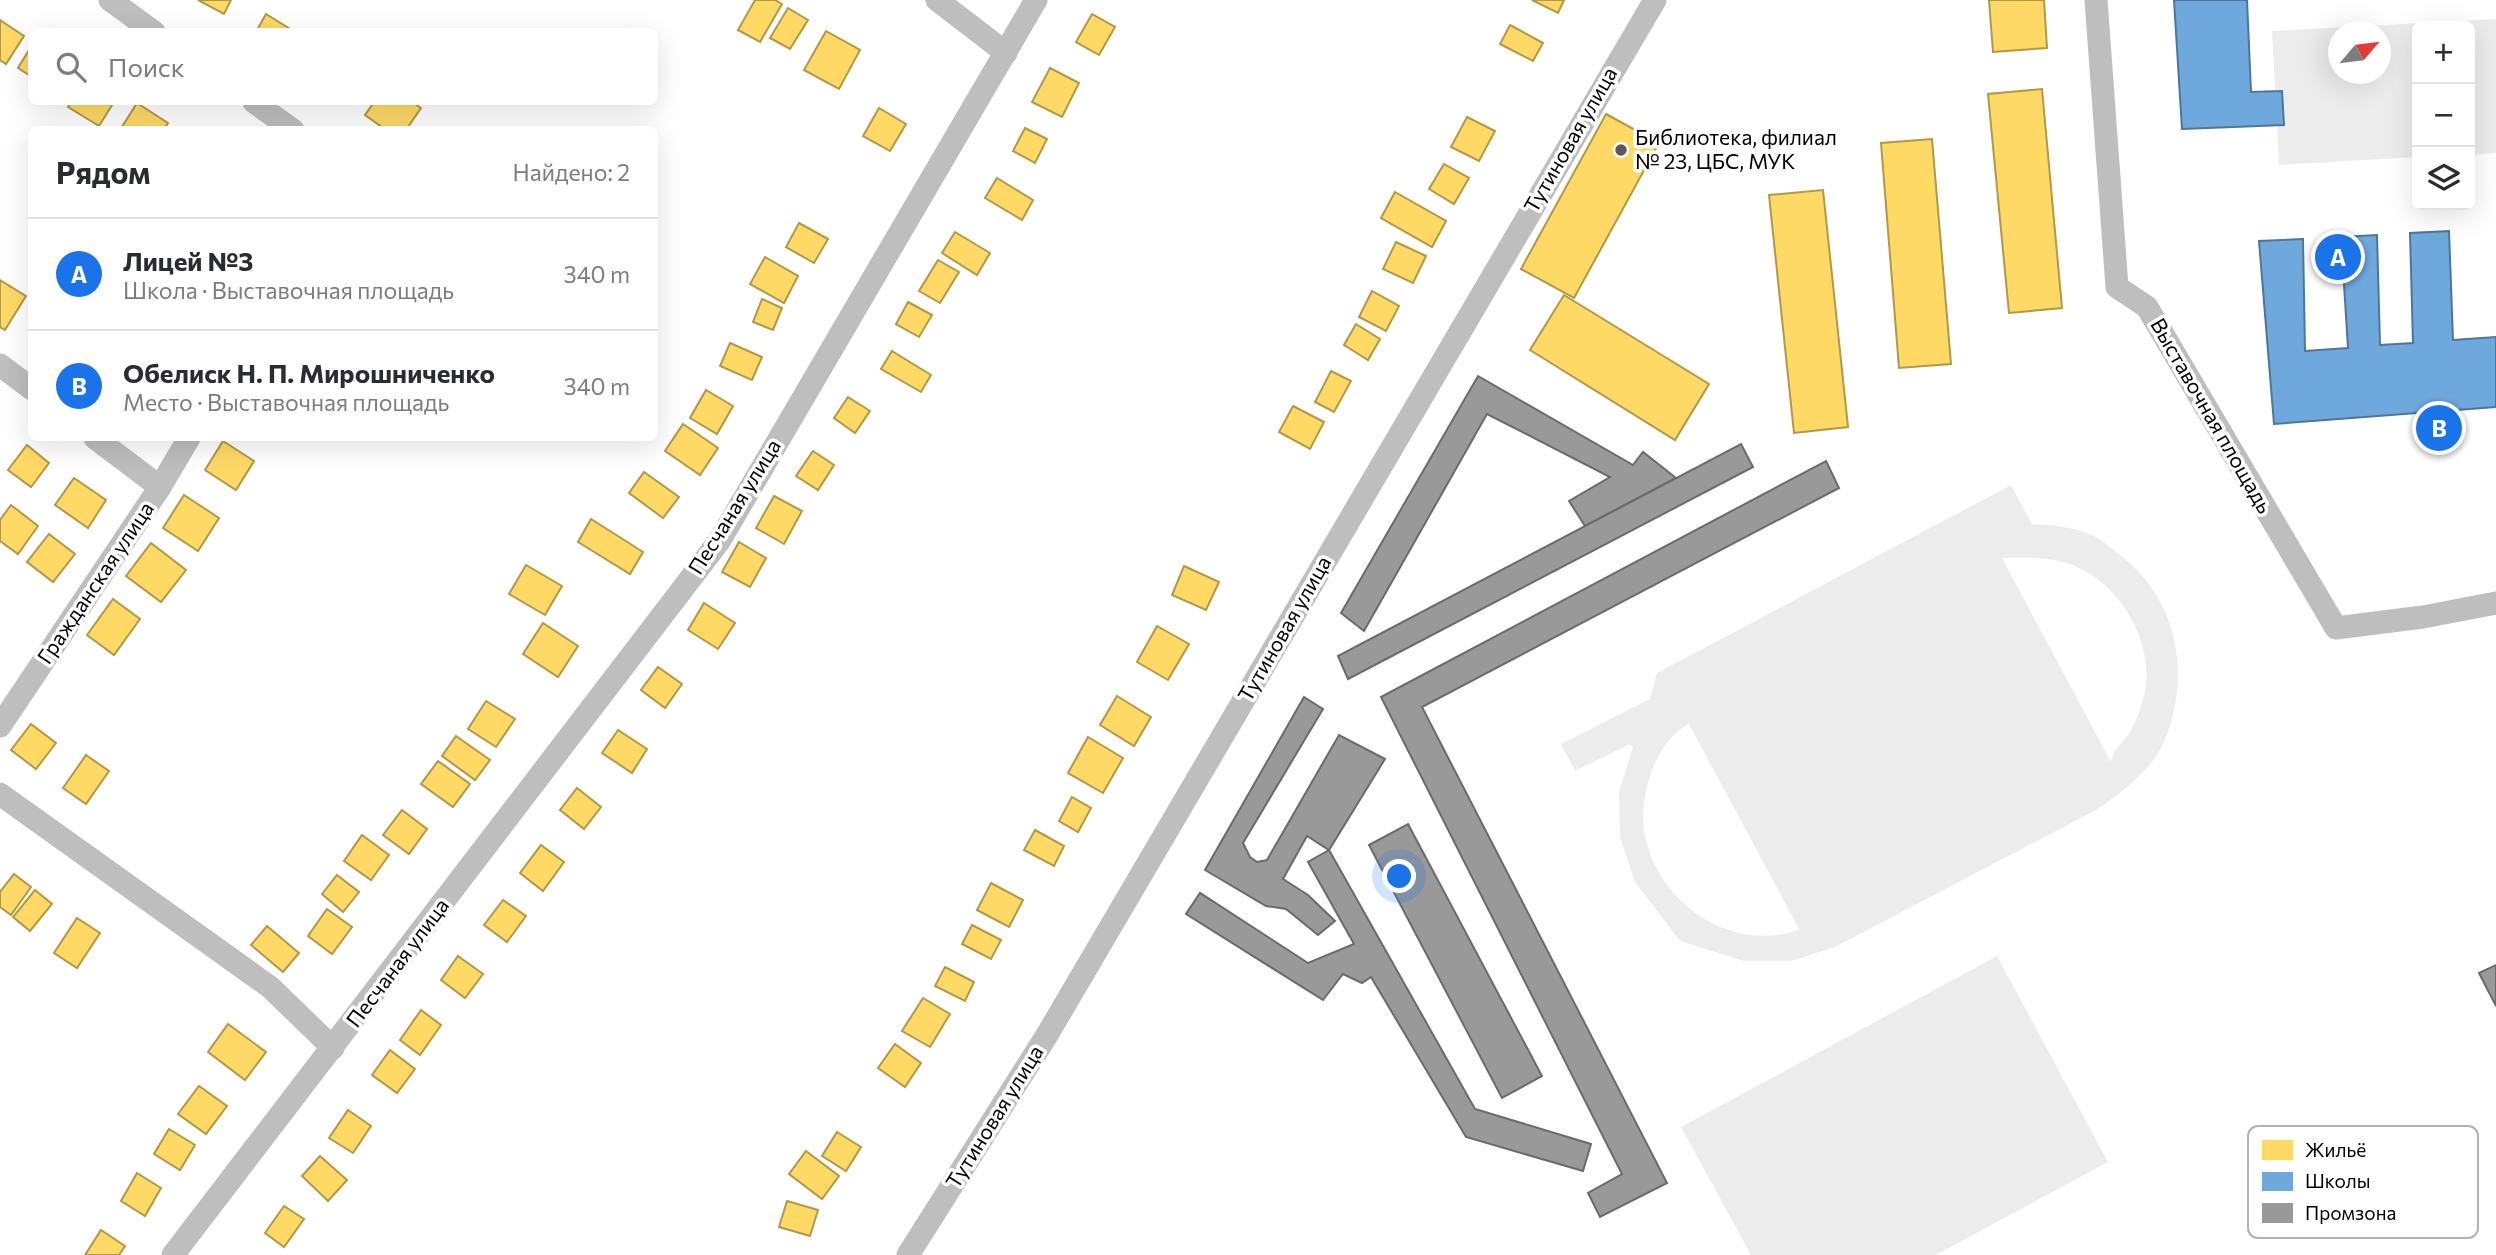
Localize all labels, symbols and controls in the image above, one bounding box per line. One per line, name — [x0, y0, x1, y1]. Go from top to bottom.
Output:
north arrow — [2328, 21, 2391, 84]
map controls — [2412, 21, 2475, 210]
button: + — [2412, 21, 2475, 84]
search box — [28, 28, 658, 105]
icon: search — [52, 48, 90, 86]
text: Поиск — [108, 51, 185, 82]
street label: Тутиновая улица — [1518, 62, 1622, 216]
button: − — [2412, 84, 2475, 147]
place label: Библиотека, филиал № 23, ЦБС, МУК — [1635, 124, 1837, 173]
marker: Библиотека, филиал № 23, ЦБС, МУК — [1613, 142, 1629, 158]
button: layers — [2412, 147, 2475, 210]
text: Рядом — [56, 153, 150, 190]
text: Найдено: 2 — [513, 158, 630, 186]
pin: A — [2315, 231, 2361, 283]
text: Лицей №3 — [123, 245, 253, 276]
text: A — [71, 260, 87, 288]
text: 340 m — [564, 260, 630, 288]
text: Школа · Выставочная площадь — [123, 276, 454, 304]
street label: Выставочная площадь — [2146, 313, 2278, 517]
text: Обелиск Н. П. Мирошниченко — [123, 357, 495, 388]
text: B — [71, 372, 87, 400]
text: 340 m — [564, 372, 630, 400]
text: Место · Выставочная площадь — [123, 388, 449, 416]
pin: B — [2416, 402, 2462, 454]
street label: Песчаная улица — [682, 434, 785, 578]
street label: Гражданская улица — [31, 496, 158, 668]
street label: Тутиновая улица — [1232, 551, 1336, 705]
your location — [1382, 859, 1416, 893]
street label: Песчаная улица — [340, 893, 453, 1031]
street label: Тутиновая улица — [940, 1040, 1048, 1192]
legend — [2248, 1126, 2478, 1238]
text: Жильё — [2305, 1138, 2366, 1161]
text: Школы — [2305, 1169, 2371, 1192]
text: Промзона — [2305, 1201, 2396, 1224]

